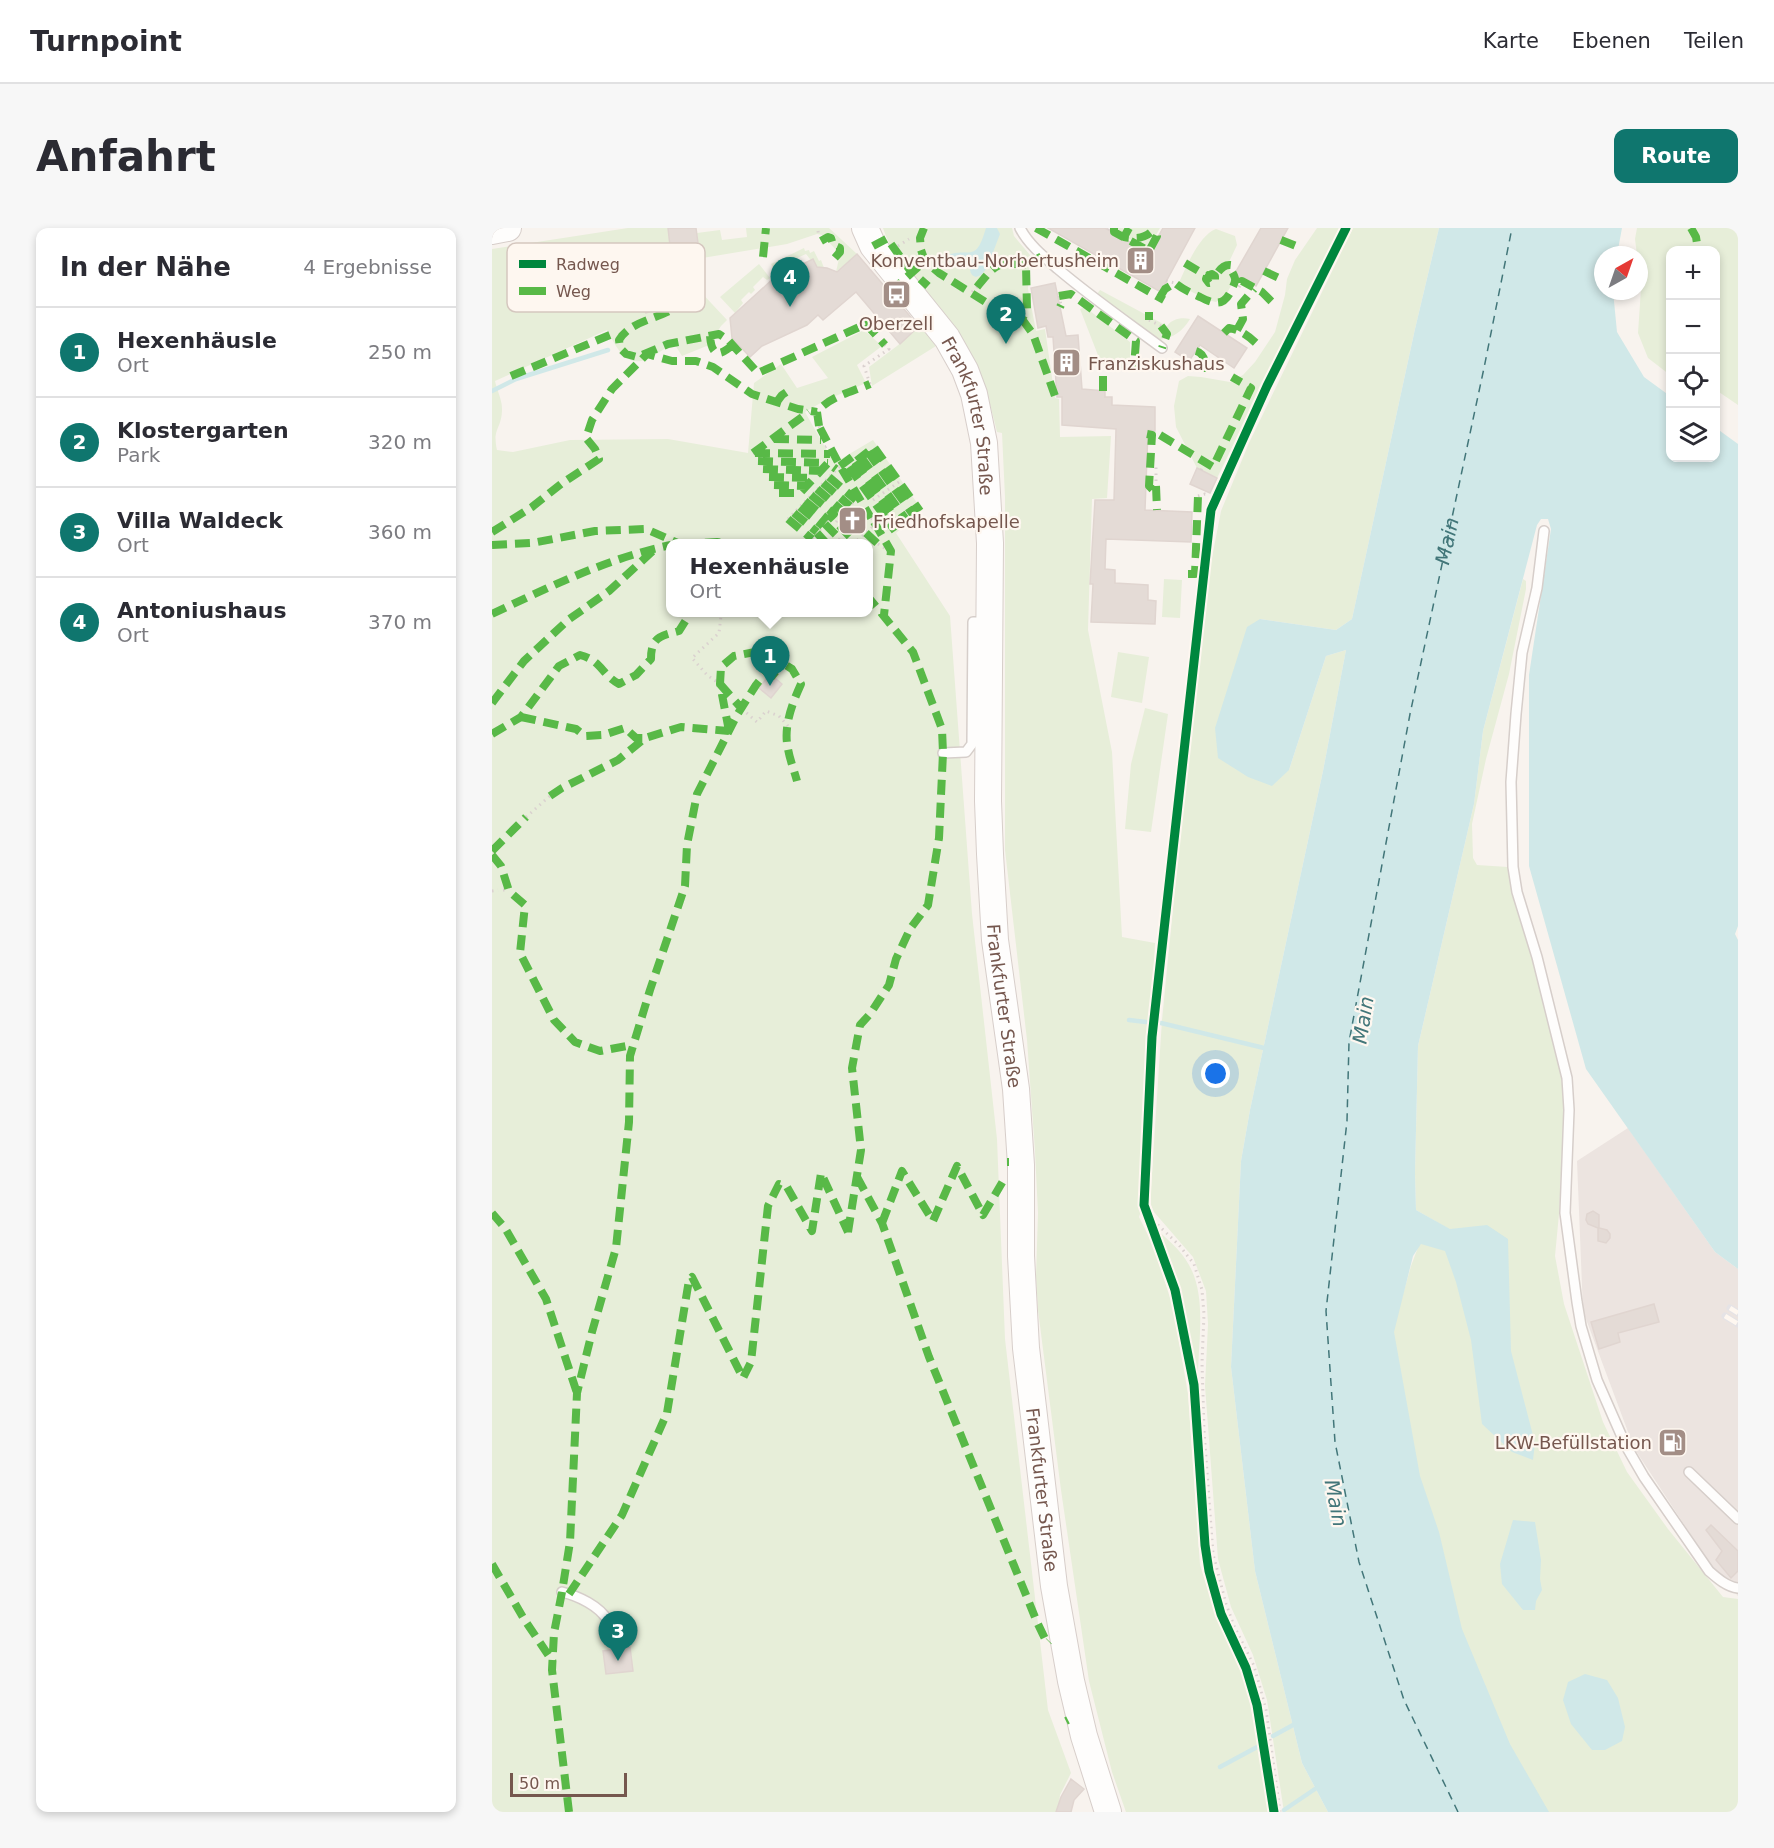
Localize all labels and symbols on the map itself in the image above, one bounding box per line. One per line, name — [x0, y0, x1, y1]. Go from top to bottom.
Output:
legend — [507, 243, 705, 312]
building icon: Konventbau-Norbertusheim — [1124, 244, 1156, 276]
north arrow — [1594, 246, 1648, 300]
place label: Konventbau-Norbertusheim — [870, 250, 1119, 271]
text: Radweg — [556, 255, 620, 274]
pin: 4 — [770, 257, 810, 307]
bus stop icon: Oberzell — [880, 278, 912, 310]
text: Weg — [556, 282, 591, 301]
pin: 2 — [986, 294, 1026, 344]
place label: Oberzell — [859, 313, 933, 334]
street label: Frankfurter Straße — [938, 333, 998, 496]
building icon: Franziskushaus — [1051, 347, 1083, 379]
place label: Franziskushaus — [1088, 353, 1225, 374]
church icon: Friedhofskapelle — [836, 505, 868, 537]
place label: Friedhofskapelle — [873, 511, 1020, 532]
water label: Main — [1430, 515, 1464, 567]
pin: 1 — [750, 636, 790, 686]
street label: Frankfurter Straße — [984, 923, 1026, 1089]
water label: Main — [1347, 995, 1379, 1045]
your location — [1201, 1059, 1230, 1088]
street label: Frankfurter Straße — [1023, 1407, 1063, 1573]
fuel station icon: LKW-Befüllstation — [1657, 1426, 1689, 1458]
place label: LKW-Befüllstation — [1495, 1432, 1652, 1453]
water label: Main — [1320, 1477, 1352, 1529]
pin: 3 — [598, 1612, 638, 1661]
scale bar — [510, 1770, 627, 1798]

